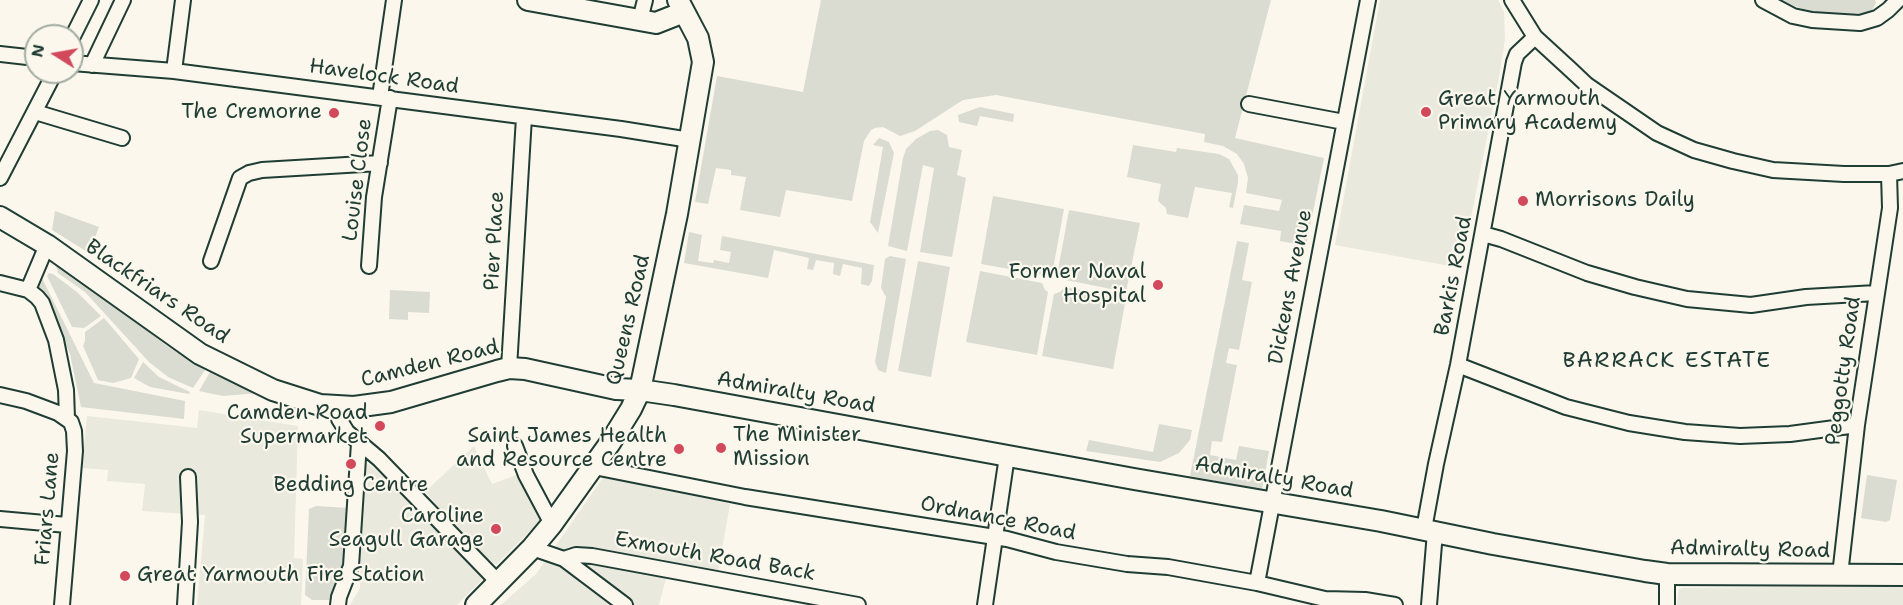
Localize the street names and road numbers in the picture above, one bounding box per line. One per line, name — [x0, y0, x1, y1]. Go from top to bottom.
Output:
street label: Havelock Road — [308, 54, 460, 100]
street label: Louise Close — [338, 117, 378, 243]
street label: Pier Place — [480, 191, 510, 291]
street label: Dickens Avenue — [1264, 207, 1318, 367]
street label: Barkis Road — [1430, 214, 1478, 338]
street label: Blackfriars Road — [80, 235, 234, 349]
street label: Queens Road — [602, 252, 656, 388]
street label: Peggotty Road — [1821, 295, 1867, 447]
street label: Camden Road — [358, 335, 502, 393]
street label: Admiralty Road — [715, 367, 877, 419]
street label: Friars Lane — [30, 451, 66, 567]
street label: Admiralty Road — [1193, 452, 1355, 504]
street label: Ordnance Road — [918, 492, 1078, 546]
street label: Exmouth Road Back — [613, 527, 817, 587]
street label: Admiralty Road — [1670, 536, 1830, 564]

